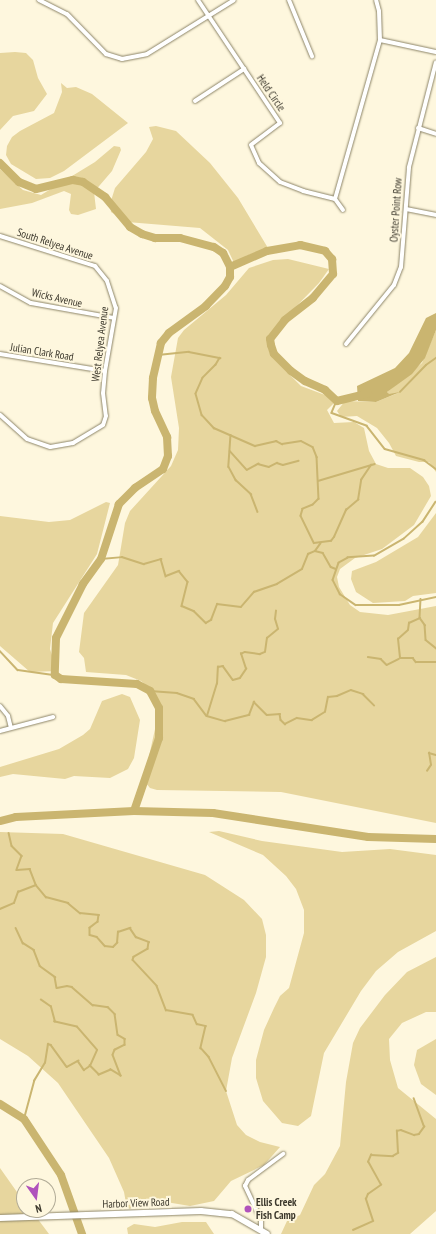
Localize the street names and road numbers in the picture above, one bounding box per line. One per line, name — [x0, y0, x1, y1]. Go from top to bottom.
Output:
street label: Held Circle — [254, 72, 288, 114]
street label: Oyster Point Row — [387, 177, 405, 243]
street label: South Relyea Avenue — [15, 225, 95, 263]
street label: Wicks Avenue — [30, 286, 84, 310]
street label: West Relyea Avenue — [89, 306, 111, 382]
street label: Julian Clark Road — [9, 340, 75, 364]
street label: Harbor View Road — [102, 1195, 170, 1211]

